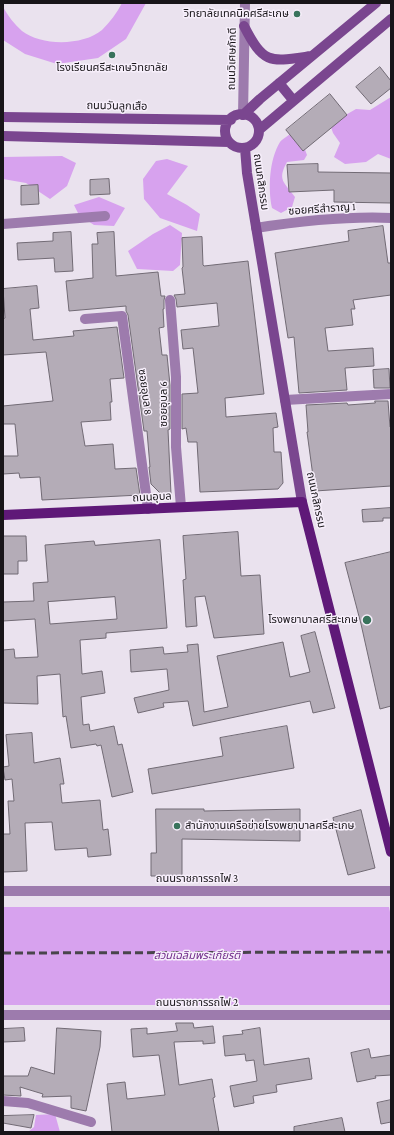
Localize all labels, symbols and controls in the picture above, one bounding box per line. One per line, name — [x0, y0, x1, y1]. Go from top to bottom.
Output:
place label: วิทยาลัยเทคนิคศรีสะเกษ — [184, 7, 289, 21]
marker: วิทยาลัยเทคนิคศรีสะเกษ — [292, 9, 302, 19]
street label: ถนนวิเศษภักดี — [225, 28, 239, 90]
marker: โรงเรียนศรีสะเกษวิทยาลัย — [107, 50, 117, 60]
place label: โรงเรียนศรีสะเกษวิทยาลัย — [56, 61, 168, 75]
street label: ถนนวันลูกเสือ — [86, 99, 148, 113]
street label: ถนนกสิกรรม — [250, 153, 272, 211]
street label: ซอยศรีสำราญ 1 — [288, 200, 356, 218]
street label: ซอยอุบล 8 — [135, 368, 155, 416]
street label: ซอยอุบล 6 — [157, 381, 171, 427]
street label: ถนนกสิกรรม — [304, 471, 328, 529]
street label: ถนนอุบล — [132, 489, 172, 505]
place label: โรงพยาบาลศรีสะเกษ — [268, 613, 358, 627]
marker: โรงพยาบาลศรีสะเกษ — [361, 614, 373, 626]
place label: สำนักงานเครือข่ายโรงพยาบาลศรีสะเกษ — [185, 819, 355, 833]
marker: สำนักงานเครือข่ายโรงพยาบาลศรีสะเกษ — [172, 821, 182, 831]
street label: ถนนราชการรถไฟ 3 — [156, 872, 238, 886]
park label: สวนเฉลิมพระเกียรติ — [154, 949, 240, 963]
street label: ถนนราชการรถไฟ 2 — [156, 996, 238, 1010]

